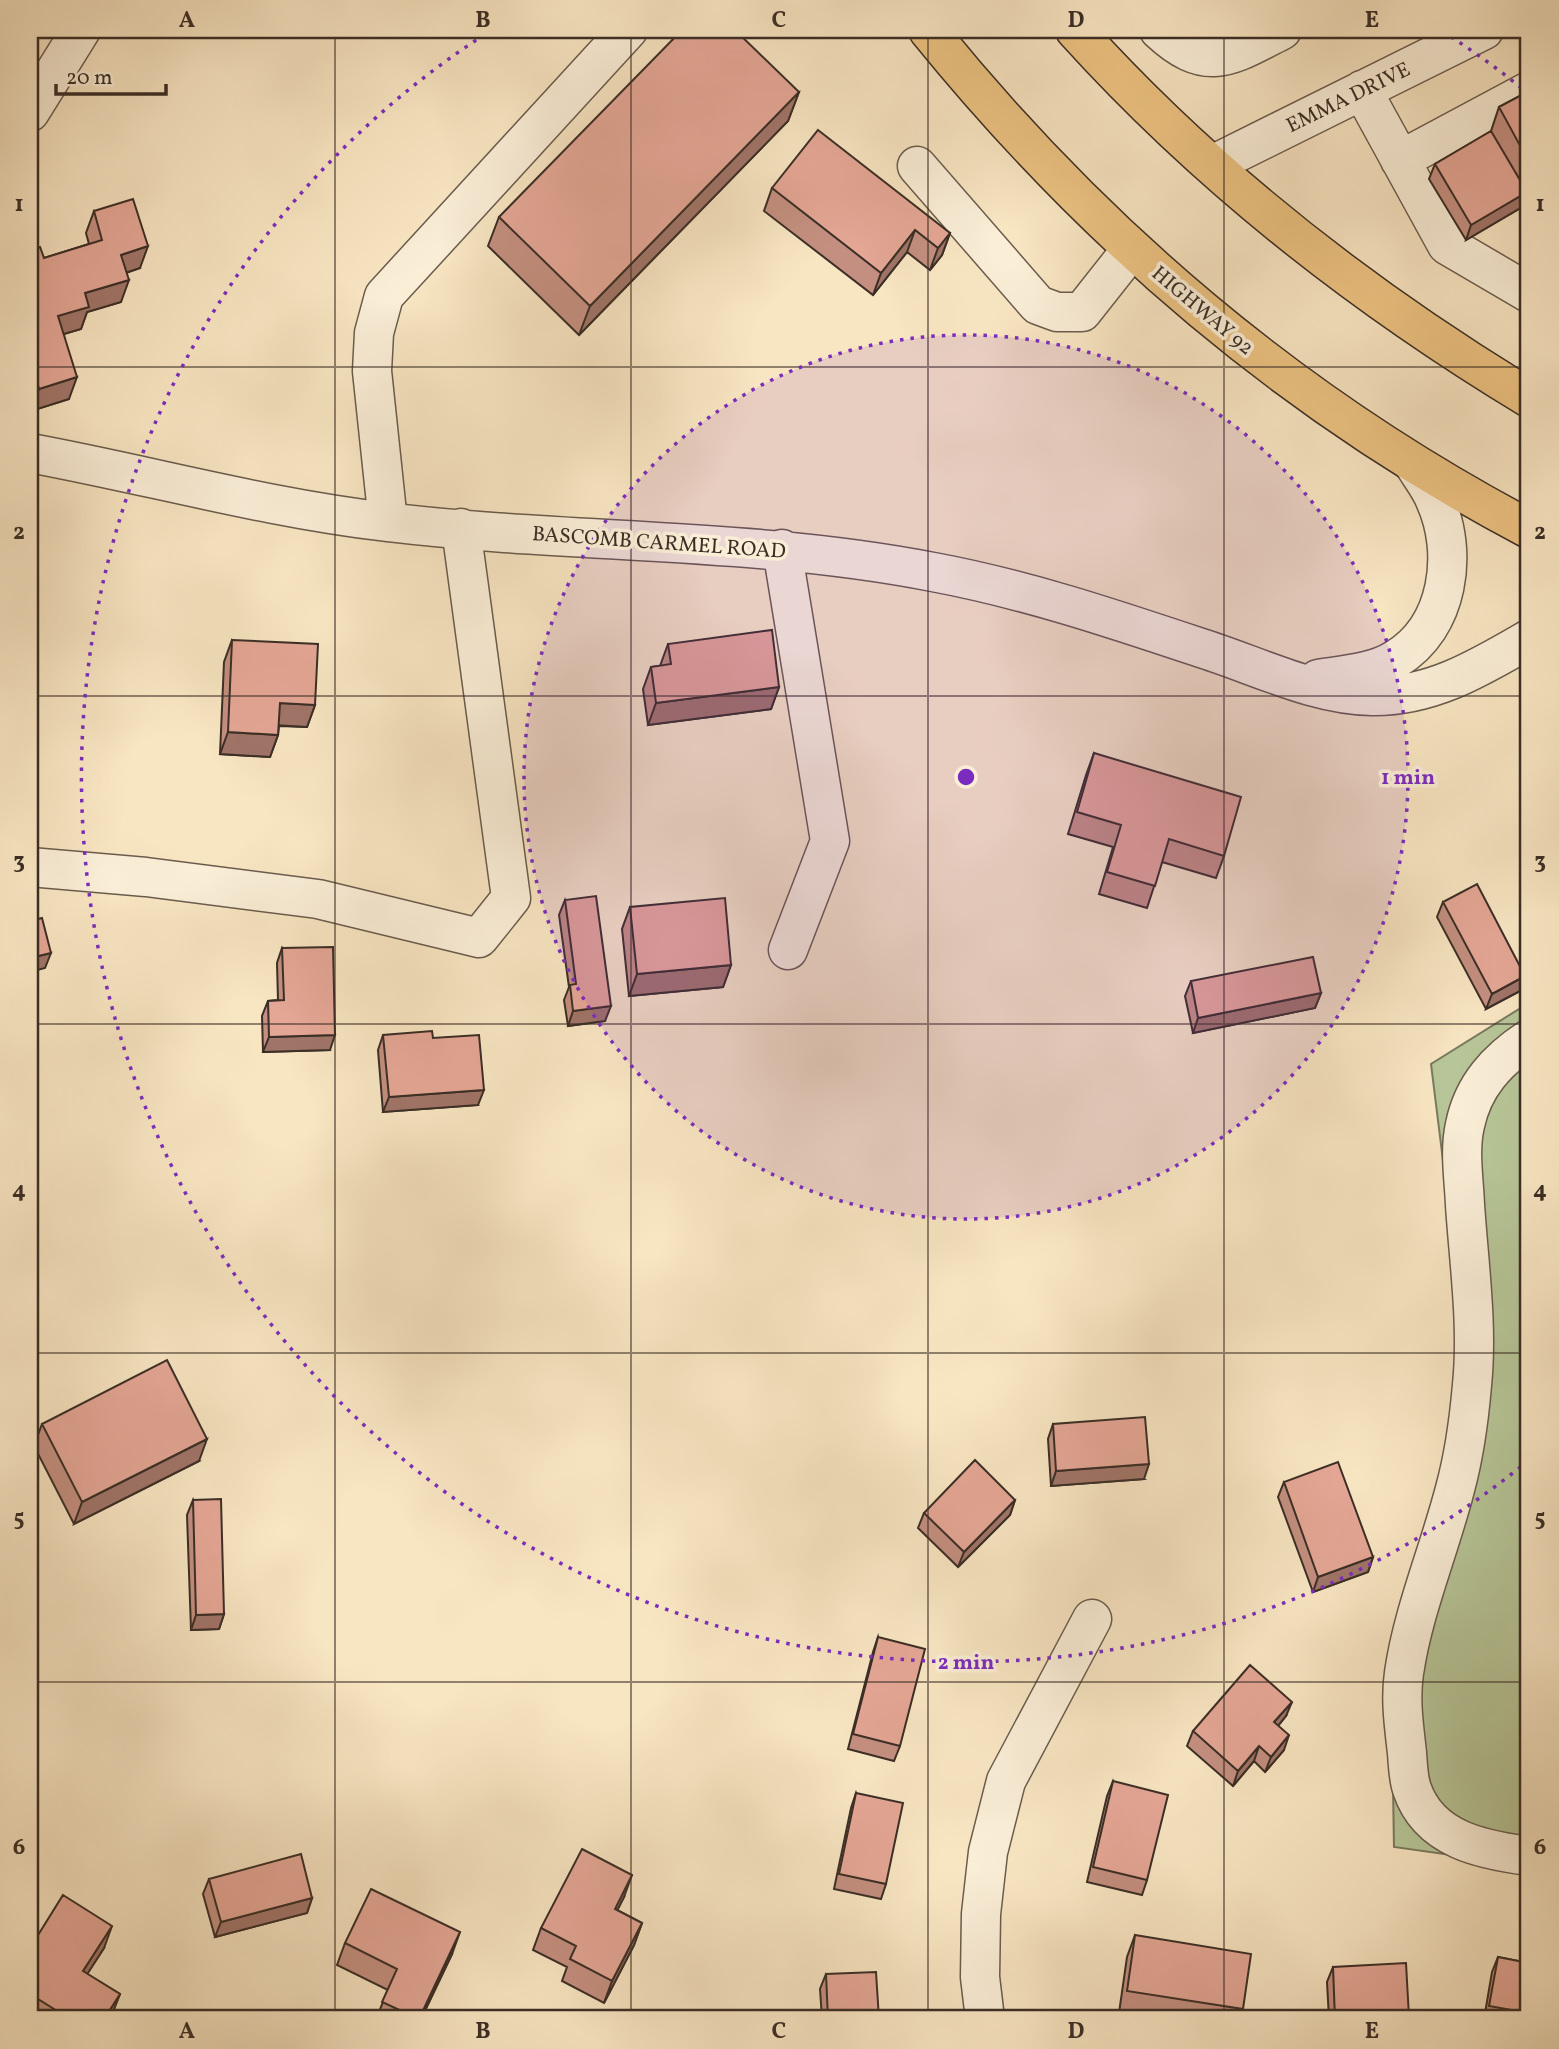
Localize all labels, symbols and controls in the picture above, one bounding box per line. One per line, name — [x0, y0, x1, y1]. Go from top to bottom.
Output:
text: A — [179, 5, 195, 37]
text: B — [475, 5, 491, 37]
text: C — [772, 5, 786, 37]
text: D — [1068, 5, 1085, 37]
text: E — [1365, 5, 1379, 37]
scale bar — [56, 52, 166, 96]
street label: EMMA DRIVE — [1282, 56, 1416, 141]
text: 20 m — [66, 64, 112, 93]
text: 1 — [14, 189, 24, 221]
text: 1 — [1535, 189, 1545, 221]
street label: HIGHWAY 92 — [1145, 260, 1259, 363]
text: 2 — [13, 517, 25, 549]
text: 2 — [1534, 517, 1546, 549]
street label: BASCOMB CARMEL ROAD — [531, 520, 787, 567]
text: 1 min — [1381, 764, 1435, 793]
centre of rings — [954, 765, 978, 789]
text: 3 — [13, 846, 25, 878]
text: 3 — [1534, 846, 1546, 878]
text: 4 — [12, 1175, 26, 1207]
text: 4 — [1533, 1175, 1547, 1207]
text: 5 — [13, 1503, 25, 1535]
text: 5 — [1534, 1503, 1546, 1535]
text: 2 min — [938, 1649, 994, 1678]
text: 6 — [13, 1832, 25, 1864]
text: 6 — [1534, 1832, 1546, 1864]
text: A — [179, 2016, 195, 2048]
text: B — [475, 2016, 491, 2048]
text: C — [772, 2016, 786, 2048]
text: D — [1068, 2016, 1085, 2048]
text: E — [1365, 2016, 1379, 2048]

